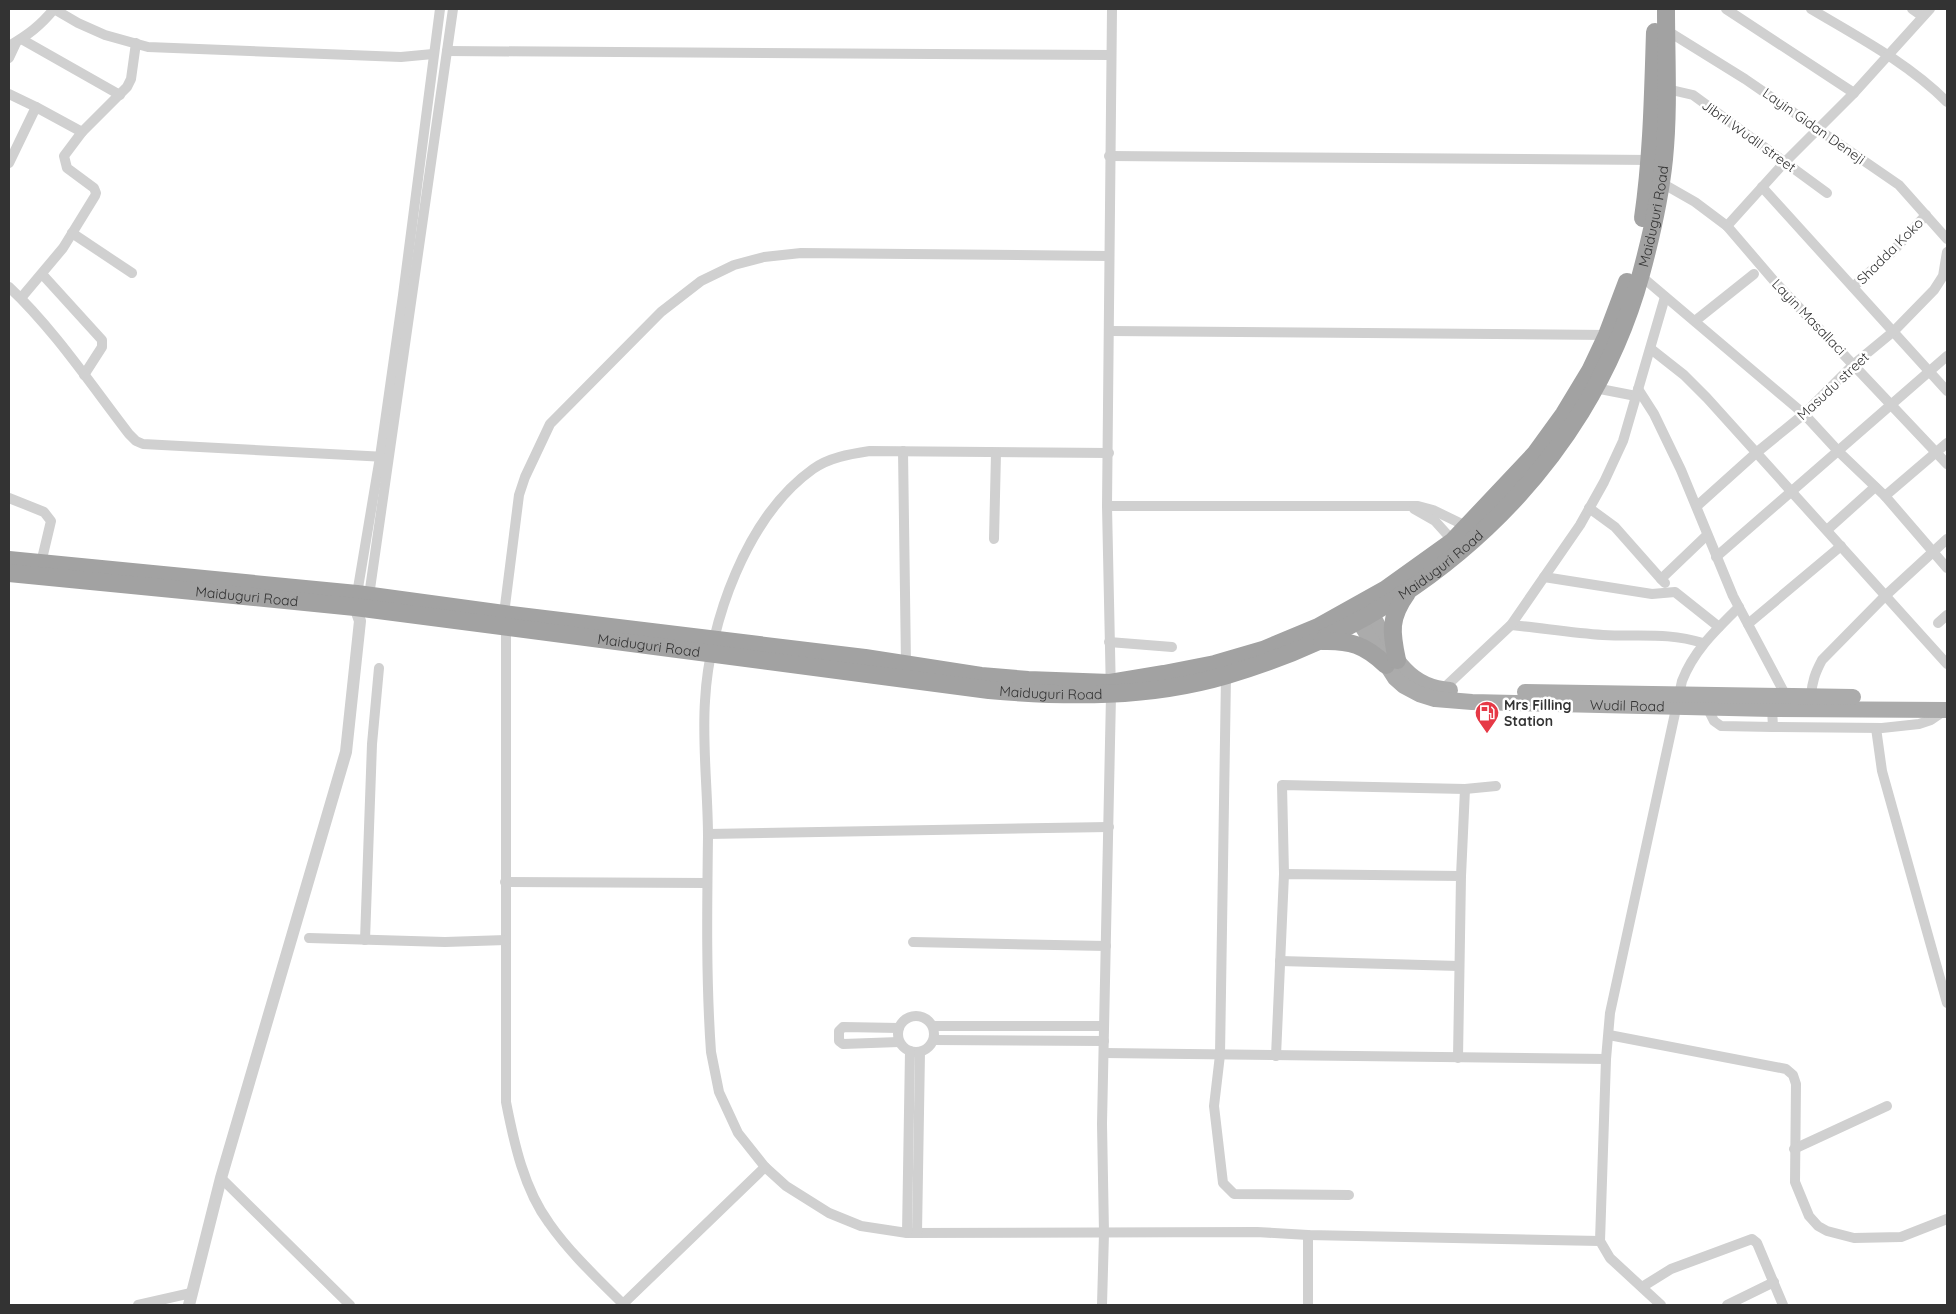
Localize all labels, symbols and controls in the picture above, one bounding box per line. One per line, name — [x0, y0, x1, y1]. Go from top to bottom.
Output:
street label: Layin Gidan Deneji — [1759, 84, 1869, 168]
street label: Jibril Wudil street — [1699, 96, 1800, 176]
street label: Maiduguri Road — [1634, 165, 1672, 269]
street label: Shadda Koko — [1853, 214, 1927, 288]
street label: Layin Masallaci — [1768, 275, 1850, 359]
street label: Masudu street — [1793, 348, 1873, 424]
street label: Maiduguri Road — [1395, 526, 1487, 604]
street label: Maiduguri Road — [195, 582, 299, 610]
street label: Maiduguri Road — [597, 630, 701, 661]
street label: Maiduguri Road — [999, 682, 1103, 703]
place label: Mrs Filling Station — [1504, 696, 1572, 730]
street label: Wudil Road — [1590, 696, 1665, 715]
fuel station icon: Mrs Filling Station — [1474, 700, 1500, 734]

